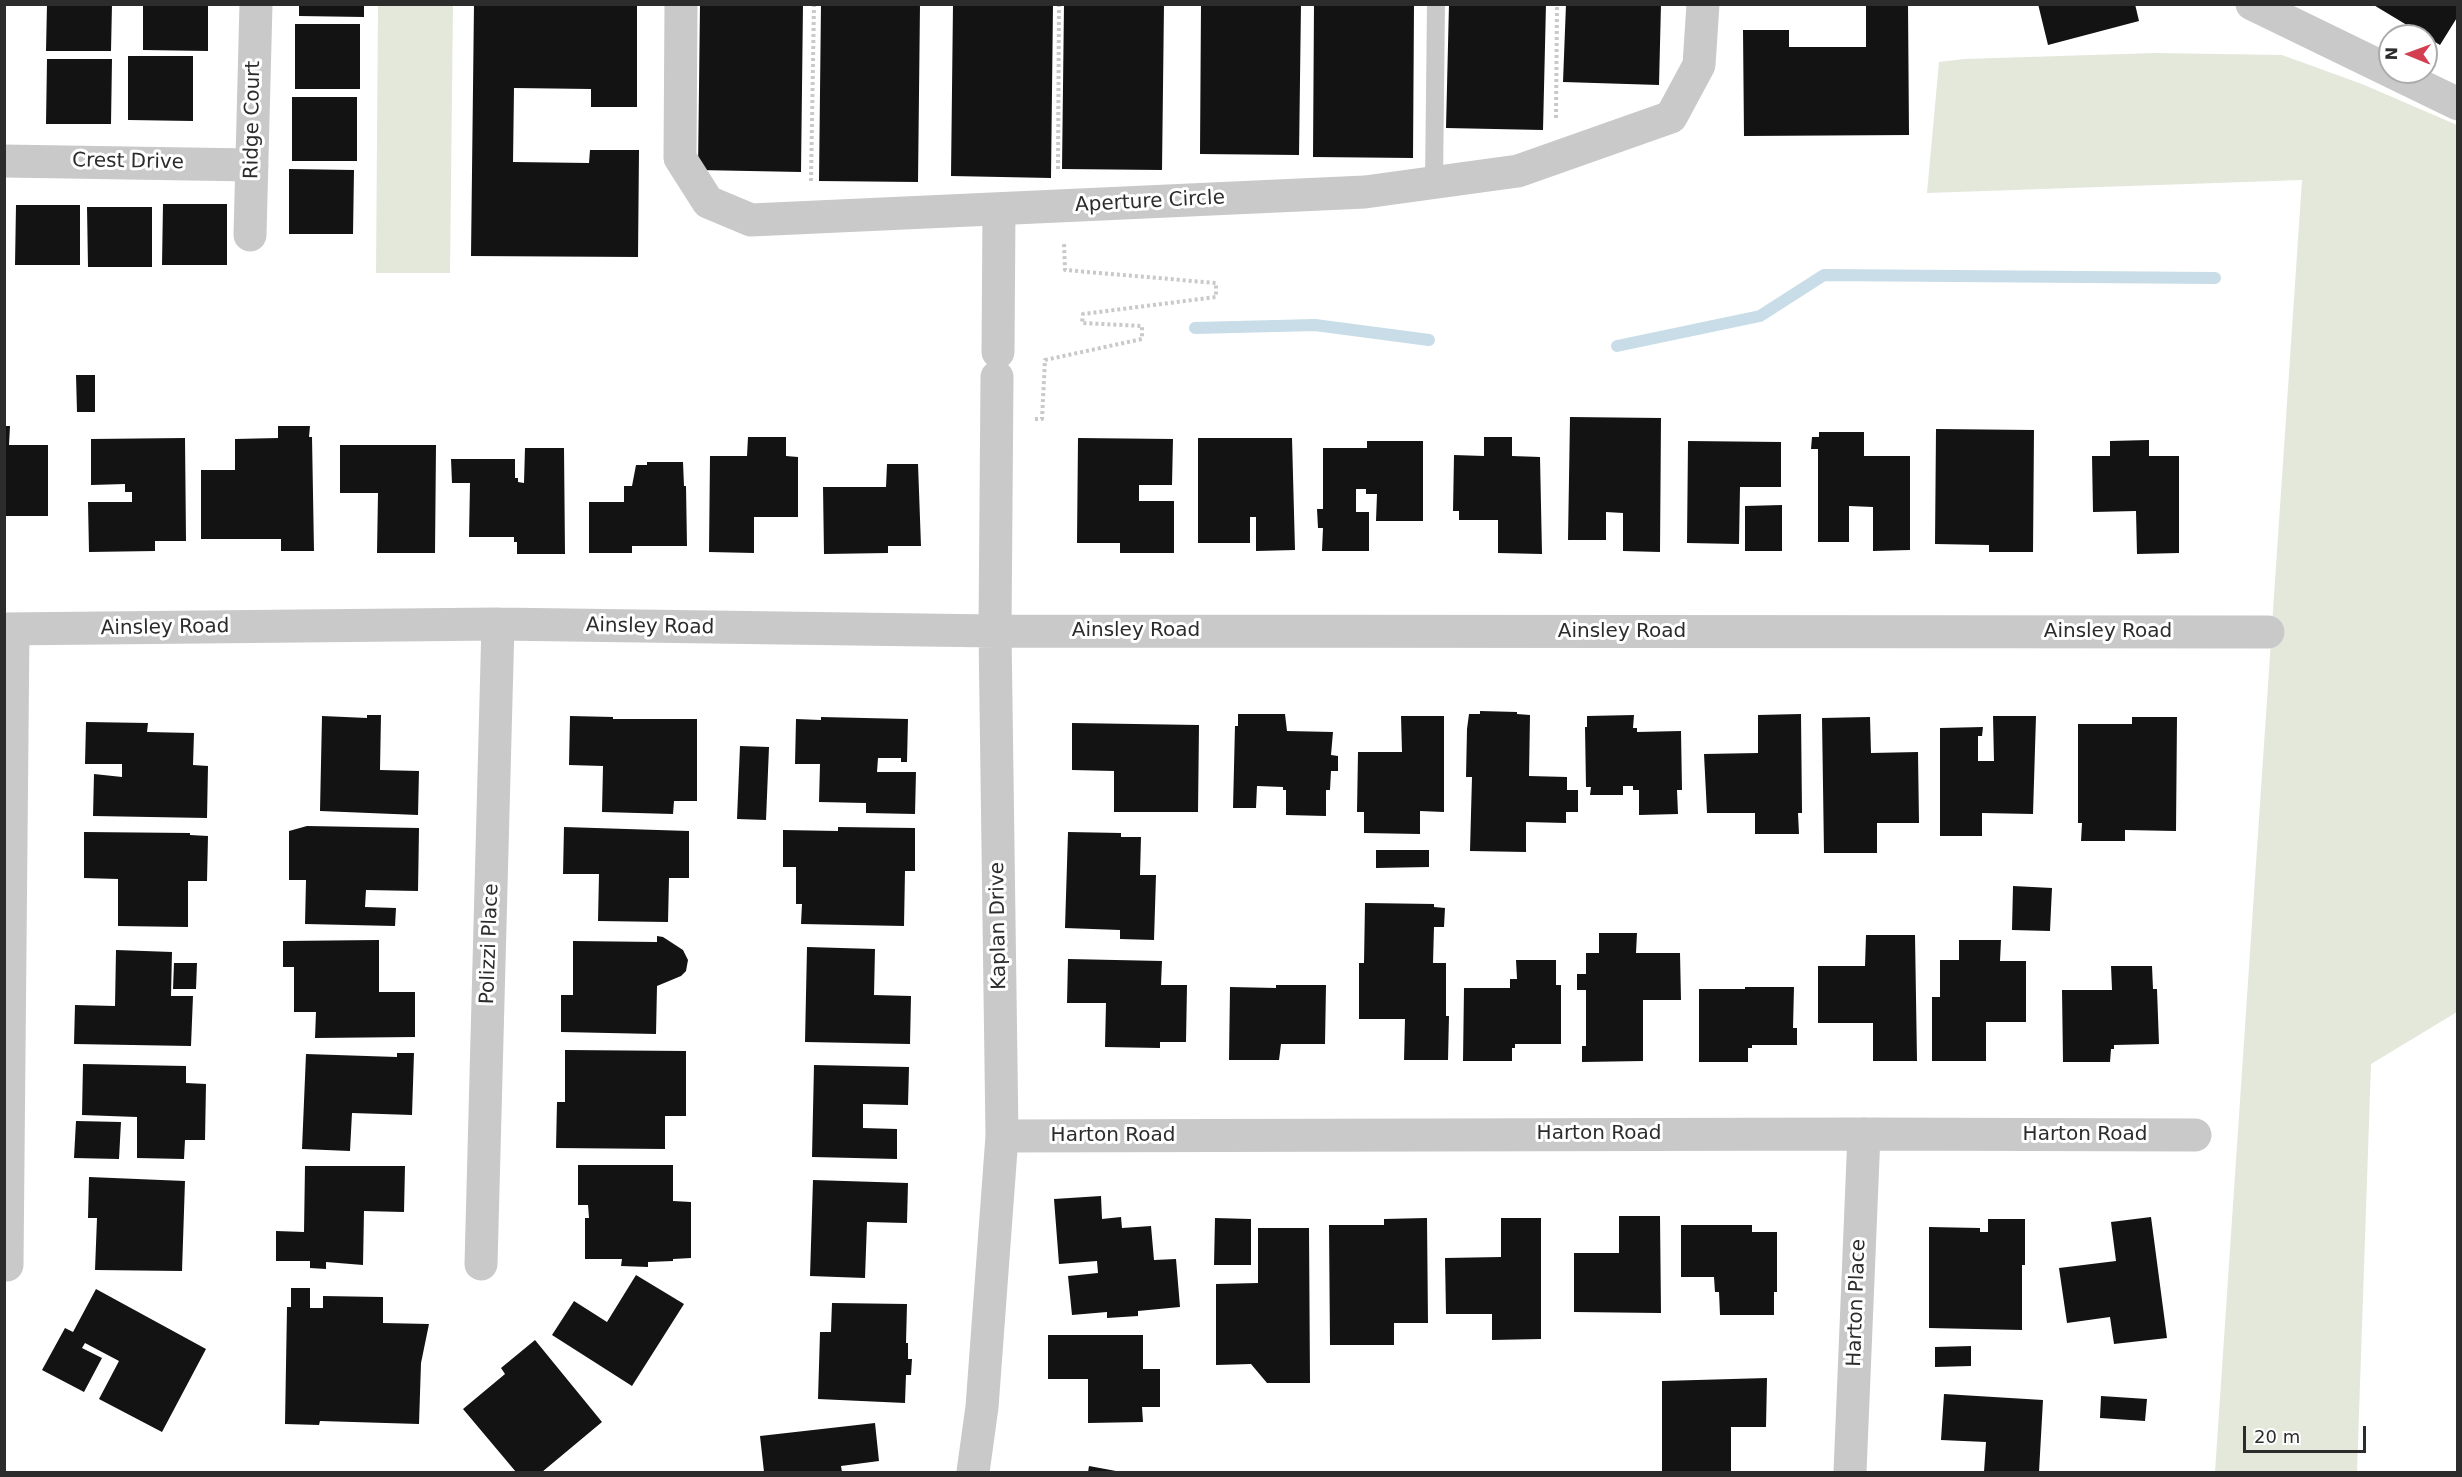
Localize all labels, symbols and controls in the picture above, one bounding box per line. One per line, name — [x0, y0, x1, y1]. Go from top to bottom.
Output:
north arrow — [2378, 24, 2438, 84]
text: N — [2382, 47, 2401, 61]
street label: Ridge Court — [240, 61, 266, 179]
street label: Crest Drive — [72, 149, 184, 175]
street label: Aperture Circle — [1074, 186, 1226, 218]
street label: Ainsley Road — [586, 614, 714, 640]
street label: Ainsley Road — [101, 615, 229, 641]
street label: Ainsley Road — [1072, 619, 1200, 643]
street label: Ainsley Road — [1558, 620, 1686, 644]
street label: Ainsley Road — [2044, 620, 2172, 644]
street label: Kaplan Drive — [986, 862, 1012, 990]
street label: Polizzi Place — [476, 883, 504, 1005]
street label: Harton Road — [1537, 1122, 1661, 1146]
street label: Harton Road — [2023, 1123, 2147, 1147]
street label: Harton Road — [1051, 1124, 1175, 1148]
street label: Harton Place — [1843, 1239, 1871, 1367]
scale bar — [2246, 1414, 2369, 1452]
text: 20 m — [2254, 1426, 2300, 1447]

